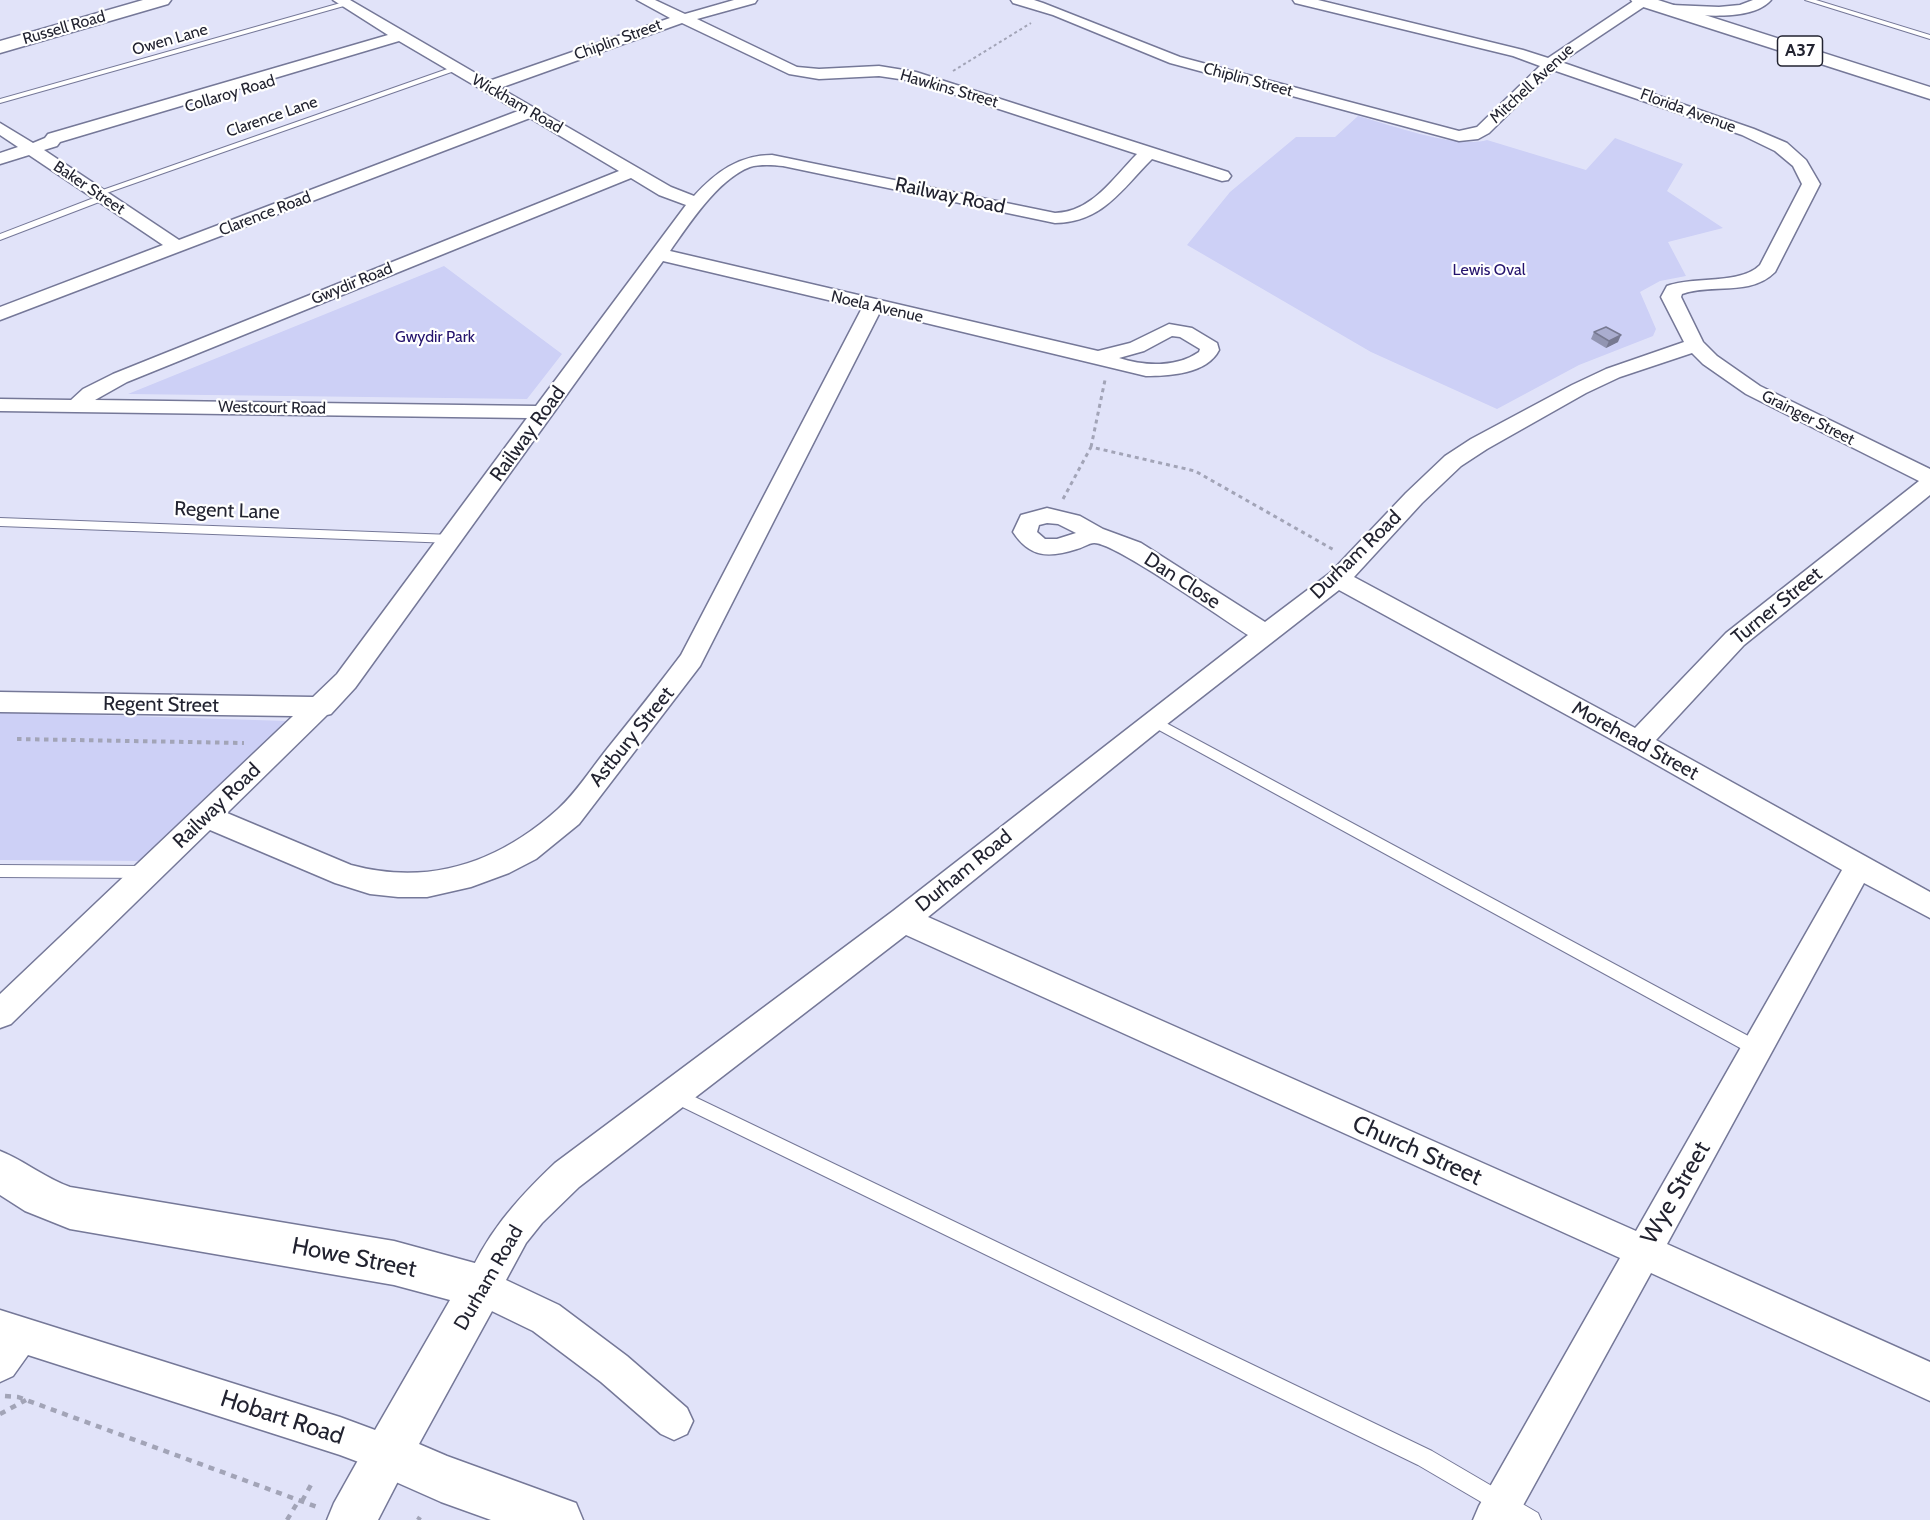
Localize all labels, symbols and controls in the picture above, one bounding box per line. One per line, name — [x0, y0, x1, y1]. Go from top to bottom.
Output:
street label: Russell Road — [20, 7, 108, 49]
street label: Chiplin Street — [572, 15, 664, 65]
street label: Owen Lane — [130, 20, 210, 60]
road number: A37 — [1778, 36, 1822, 66]
street label: Mitchell Avenue — [1486, 40, 1578, 128]
street label: Chiplin Street — [1201, 59, 1295, 101]
street label: Hawkins Street — [898, 66, 1000, 112]
street label: Wickham Road — [468, 70, 566, 138]
street label: Collaroy Road — [182, 71, 278, 117]
street label: Florida Avenue — [1638, 85, 1738, 137]
street label: Clarence Lane — [224, 92, 320, 142]
street label: Baker Street — [50, 157, 128, 219]
street label: Railway Road — [893, 173, 1007, 219]
street label: Clarence Road — [216, 188, 314, 240]
street label: Gwydir Road — [309, 259, 395, 309]
park label: Lewis Oval — [1453, 260, 1525, 280]
street label: Noela Avenue — [829, 287, 925, 327]
park label: Gwydir Park — [395, 327, 475, 347]
street label: Railway Road — [485, 382, 571, 486]
street label: Grainger Street — [1758, 386, 1858, 450]
street label: Westcourt Road — [218, 397, 326, 419]
street label: Regent Lane — [174, 497, 280, 525]
street label: Durham Road — [1306, 506, 1406, 604]
street label: Dan Close — [1139, 547, 1225, 615]
street label: Turner Street — [1727, 562, 1827, 650]
street label: Astbury Street — [585, 682, 679, 792]
street label: Regent Street — [103, 692, 219, 718]
street label: Morehead Street — [1568, 696, 1702, 786]
street label: Railway Road — [168, 758, 266, 854]
street label: Durham Road — [911, 825, 1017, 917]
street label: Church Street — [1348, 1110, 1486, 1192]
street label: Wye Street — [1635, 1137, 1717, 1249]
street label: Durham Road — [449, 1221, 529, 1335]
street label: Howe Street — [289, 1232, 419, 1284]
street label: Hobart Road — [217, 1385, 347, 1451]

